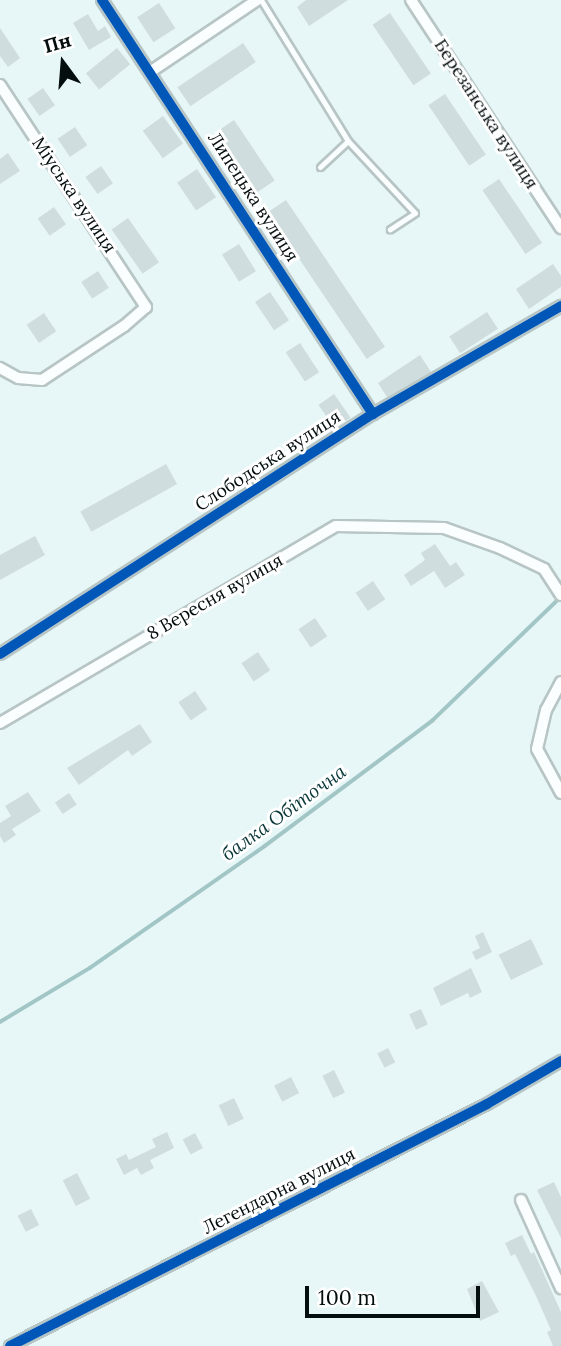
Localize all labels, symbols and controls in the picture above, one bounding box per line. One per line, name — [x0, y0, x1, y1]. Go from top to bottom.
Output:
text: Пн — [41, 27, 74, 58]
north arrow — [28, 28, 98, 98]
street label: Березанська вулиця — [429, 35, 543, 193]
street label: Липецька вулиця — [203, 128, 303, 266]
street label: Міуська вулиця — [27, 133, 121, 257]
street label: Слободська вулиця — [191, 406, 345, 516]
street label: 8 Вересня вулиця — [143, 549, 287, 645]
water label: балка Обіточна — [217, 760, 351, 866]
street label: Легендарна вулиця — [199, 1143, 359, 1239]
scale bar — [309, 1272, 484, 1316]
text: 100 m — [318, 1284, 376, 1311]

